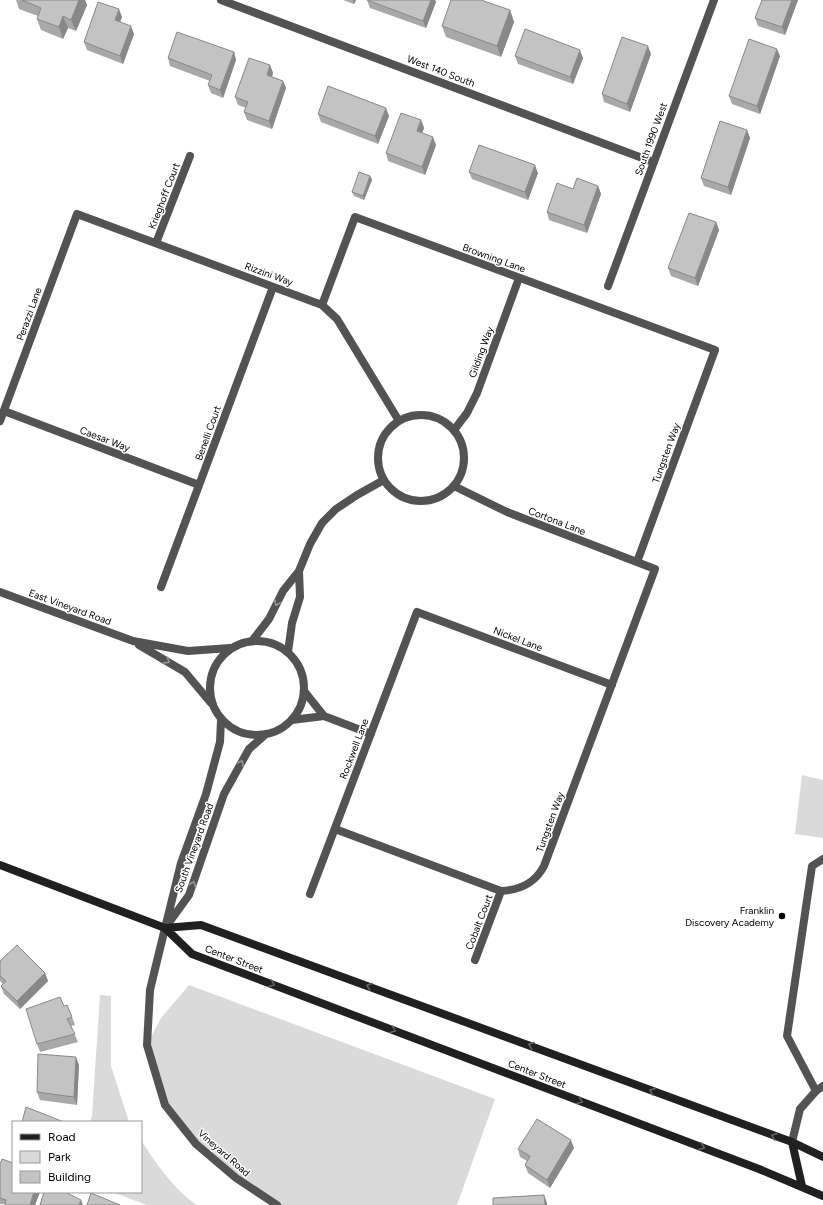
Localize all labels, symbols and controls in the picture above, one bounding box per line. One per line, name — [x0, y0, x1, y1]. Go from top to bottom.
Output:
street label: West 140 South — [405, 52, 477, 90]
street label: South 1990 West — [632, 101, 670, 177]
street label: Krieghoff Court — [145, 161, 183, 231]
street label: Browning Lane — [461, 241, 528, 276]
street label: Rizzini Way — [243, 259, 296, 289]
street label: Perazzi Lane — [13, 285, 45, 342]
street label: Gilding Way — [466, 324, 497, 379]
street label: Benelli Court — [192, 404, 224, 462]
street label: Tungsten Way — [649, 420, 683, 485]
street label: Caesar Way — [78, 423, 133, 455]
street label: Cortona Lane — [526, 504, 588, 538]
street label: East Vineyard Road — [27, 586, 113, 628]
one-way arrow — [274, 598, 282, 606]
street label: Nickel Lane — [492, 624, 545, 655]
one-way arrow — [163, 656, 170, 664]
street label: Rockwell Lane — [337, 716, 372, 781]
one-way arrow — [236, 760, 244, 767]
street label: Tungsten Way — [533, 789, 567, 854]
street label: South Vineyard Road — [172, 801, 216, 895]
one-way arrow — [189, 880, 197, 887]
street label: Cobalt Court — [463, 892, 496, 951]
place label: Franklin Discovery Academy — [685, 904, 775, 929]
marker: Franklin Discovery Academy — [777, 911, 787, 921]
street label: Center Street — [203, 942, 265, 976]
one-way arrow — [268, 980, 275, 988]
one-way arrow — [366, 983, 373, 991]
one-way arrow — [390, 1026, 397, 1034]
one-way arrow — [527, 1042, 534, 1050]
street label: Center Street — [506, 1057, 568, 1091]
one-way arrow — [649, 1087, 656, 1095]
one-way arrow — [577, 1097, 584, 1105]
legend — [12, 1121, 142, 1193]
street label: Vineyard Road — [195, 1127, 253, 1179]
text: Road — [48, 1130, 76, 1144]
one-way arrow — [771, 1132, 778, 1140]
one-way arrow — [698, 1143, 705, 1151]
text: Park — [48, 1150, 71, 1164]
text: Building — [48, 1170, 91, 1184]

